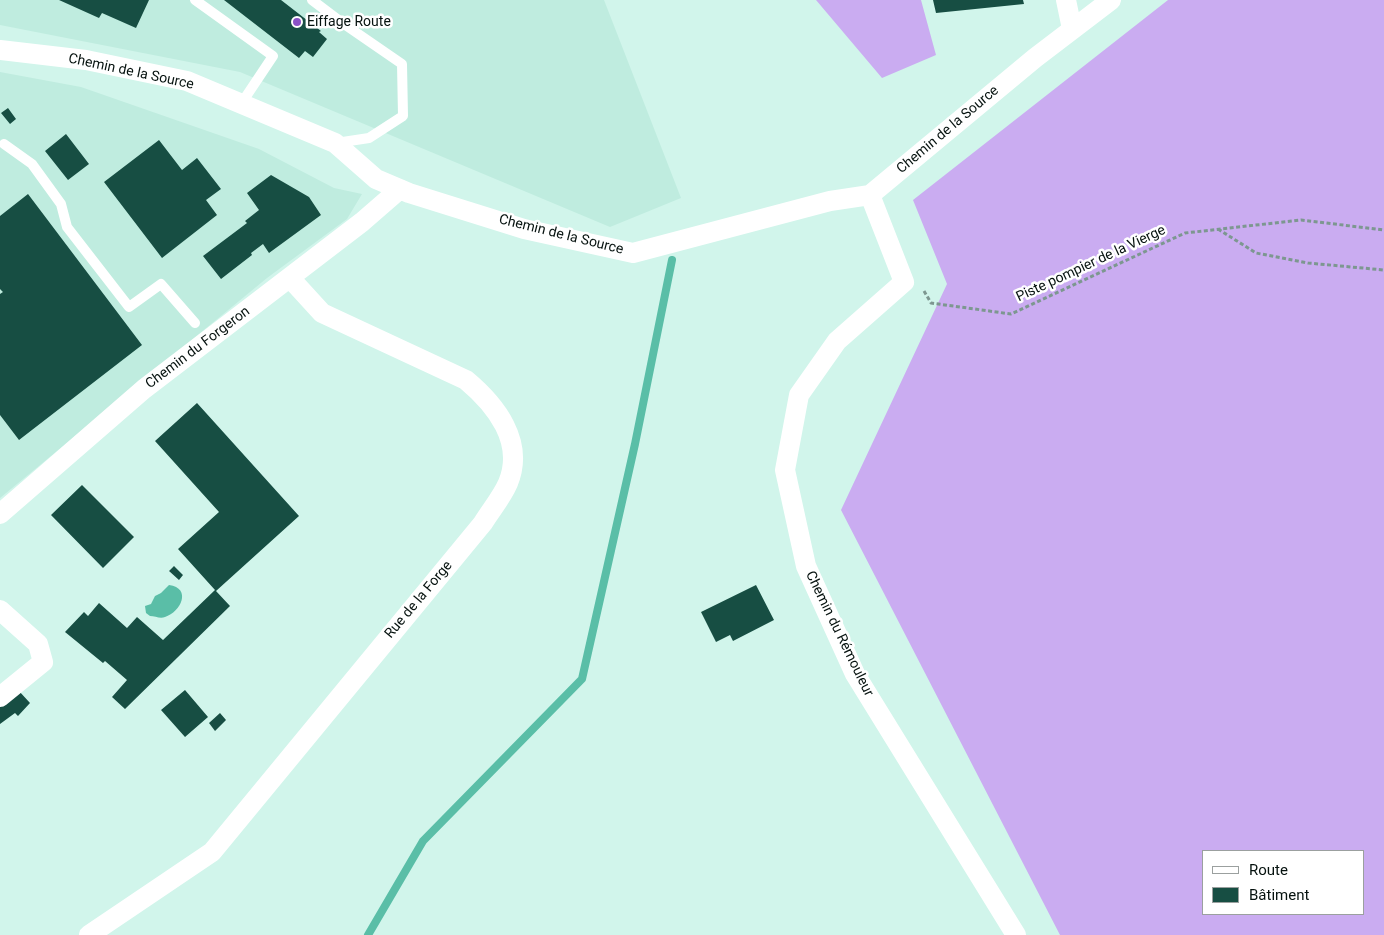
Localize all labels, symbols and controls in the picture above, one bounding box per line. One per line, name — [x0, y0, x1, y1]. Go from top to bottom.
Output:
place label: Eiffage Route — [307, 14, 391, 30]
marker: Eiffage Route — [291, 16, 303, 28]
street label: Chemin de la Source — [67, 50, 195, 94]
street label: Chemin de la Source — [894, 82, 1002, 178]
street label: Chemin de la Source — [497, 211, 625, 259]
street label: Piste pompier de la Vierge — [1014, 222, 1168, 306]
street label: Chemin du Forgeron — [143, 303, 253, 393]
street label: Rue de la Forge — [382, 558, 456, 642]
street label: Chemin du Rémouleur — [801, 569, 877, 699]
legend — [1202, 850, 1364, 915]
text: Route — [1249, 861, 1288, 879]
text: Bâtiment — [1249, 886, 1309, 904]

